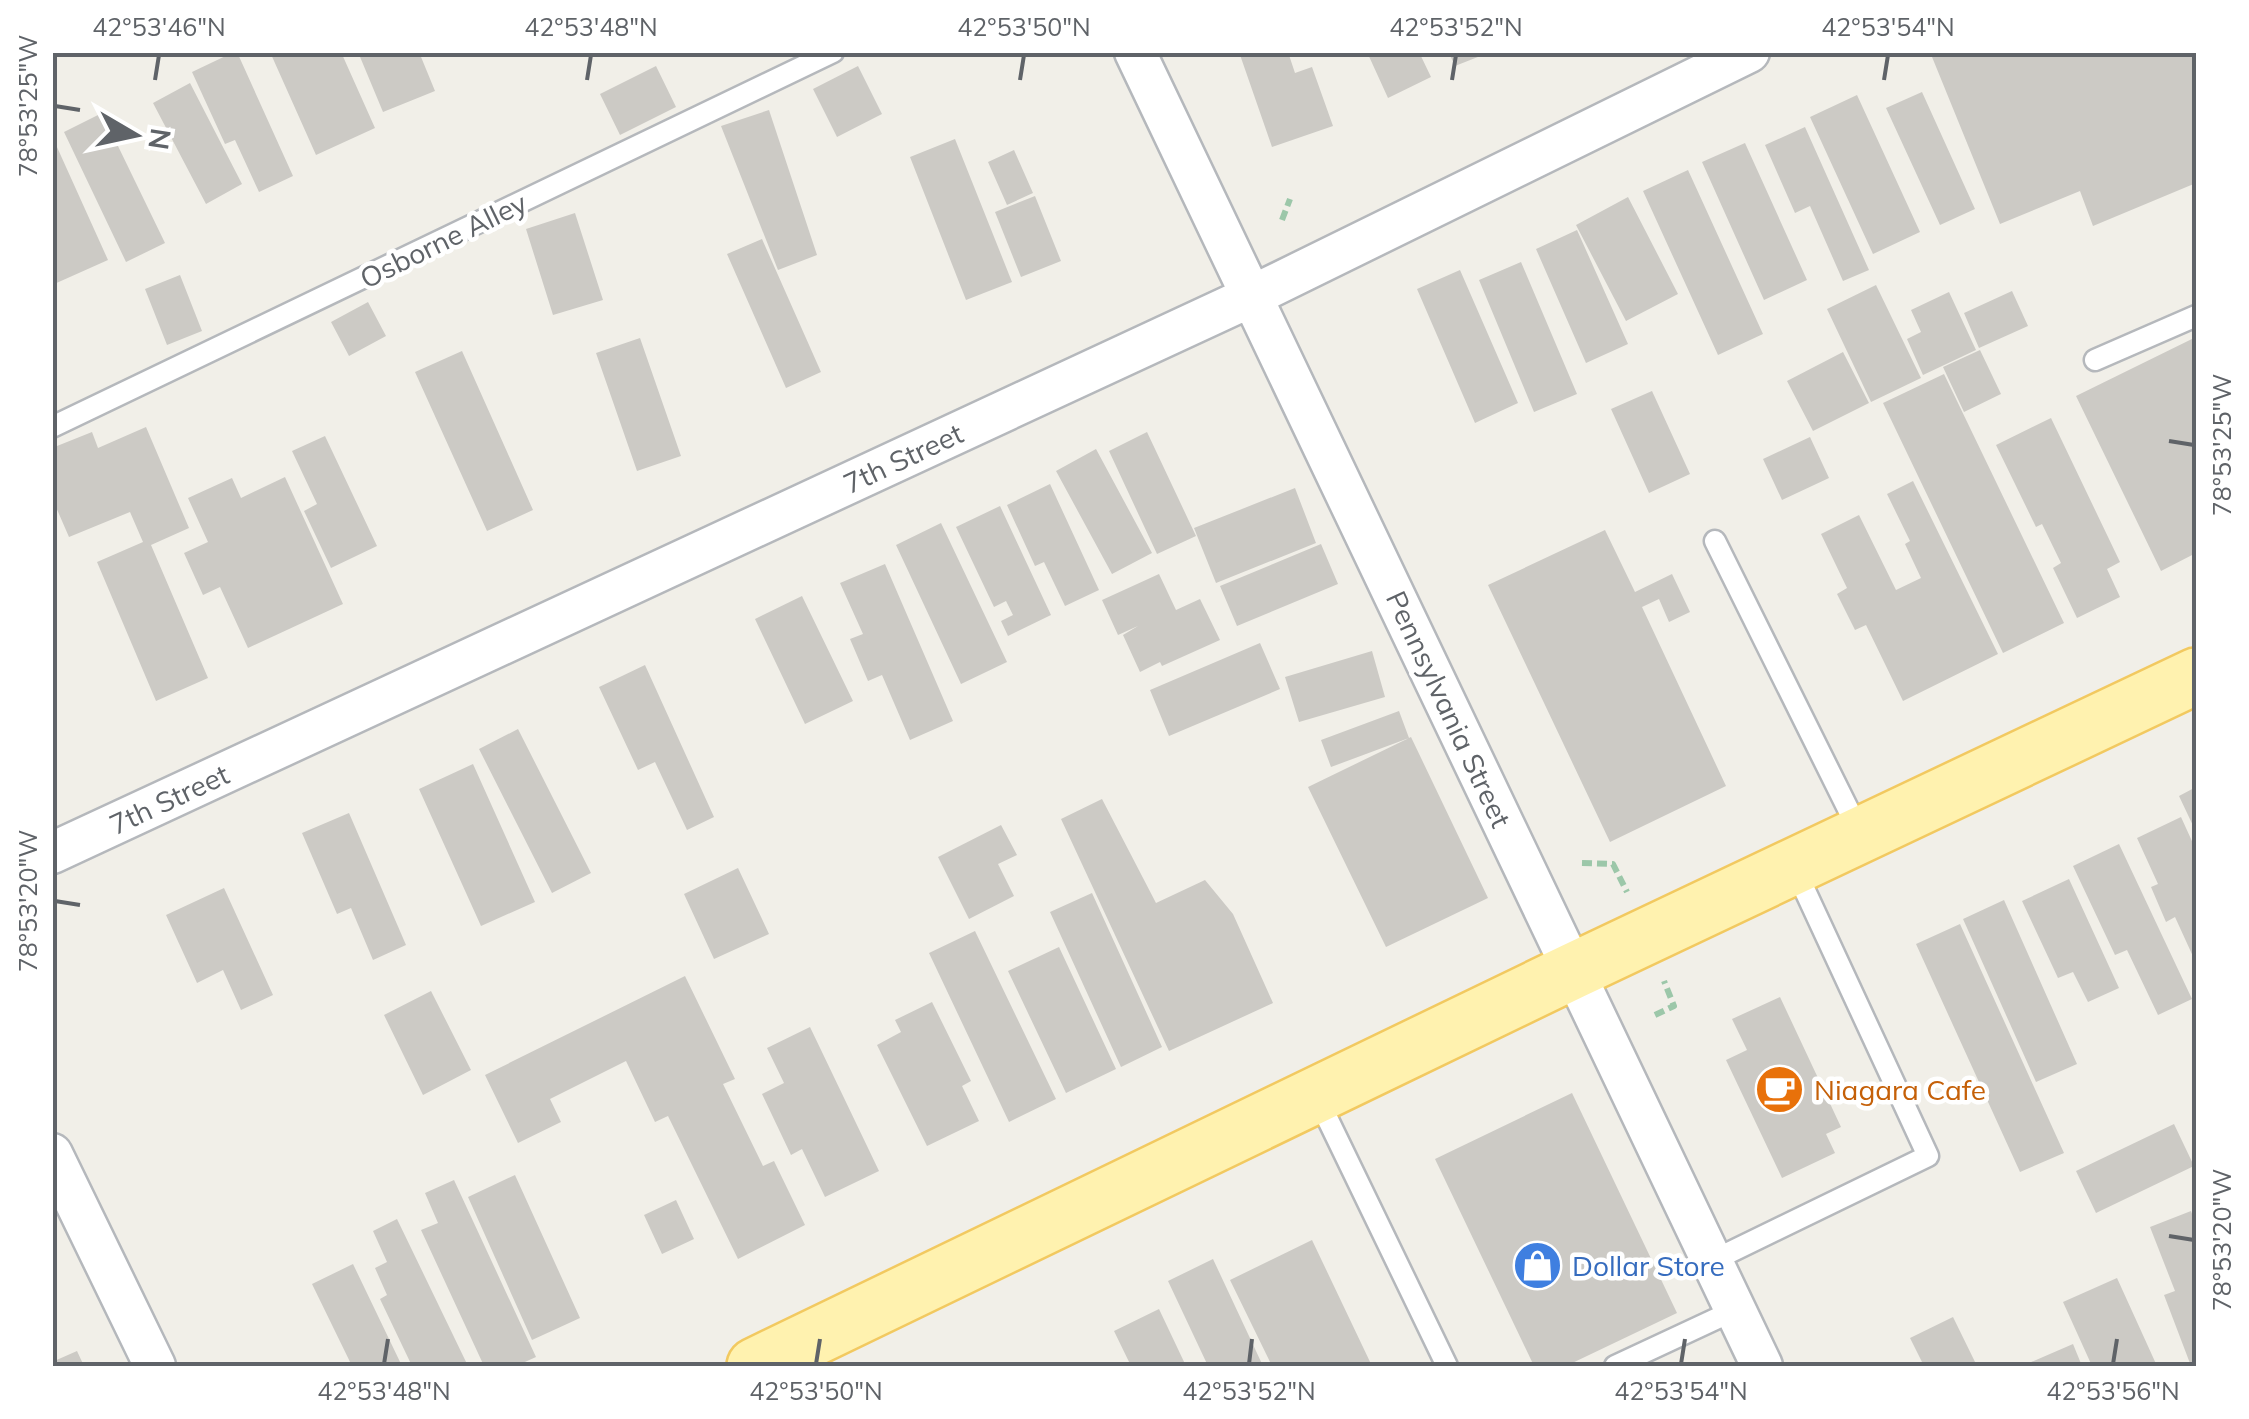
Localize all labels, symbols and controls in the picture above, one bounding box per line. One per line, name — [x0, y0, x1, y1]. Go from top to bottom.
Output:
text: 42°53'46"N — [92, 11, 226, 42]
text: 42°53'48"N — [524, 11, 658, 42]
text: 42°53'50"N — [957, 11, 1091, 42]
text: 42°53'52"N — [1389, 11, 1523, 42]
text: 42°53'54"N — [1821, 11, 1955, 42]
text: 78°53'25"W — [12, 35, 43, 177]
north arrow — [85, 85, 185, 185]
text: N — [141, 126, 179, 152]
street label: Osborne Alley — [354, 184, 532, 295]
text: 78°53'25"W — [2206, 374, 2237, 516]
street label: 7th Street — [838, 415, 968, 501]
street label: Pennsylvania Street — [1379, 585, 1519, 833]
street label: 7th Street — [104, 756, 234, 842]
text: 78°53'20"W — [12, 830, 43, 972]
cafe icon: Niagara Cafe — [1753, 1063, 1805, 1115]
place label: Niagara Cafe — [1814, 1072, 1986, 1107]
text: 78°53'20"W — [2206, 1169, 2237, 1311]
shop icon: Dollar Store — [1511, 1239, 1563, 1291]
place label: Dollar Store — [1572, 1248, 1725, 1283]
text: 42°53'48"N — [317, 1375, 451, 1406]
text: 42°53'50"N — [749, 1375, 883, 1406]
text: 42°53'52"N — [1182, 1375, 1316, 1406]
text: 42°53'54"N — [1614, 1375, 1748, 1406]
text: 42°53'56"N — [2046, 1375, 2180, 1406]

